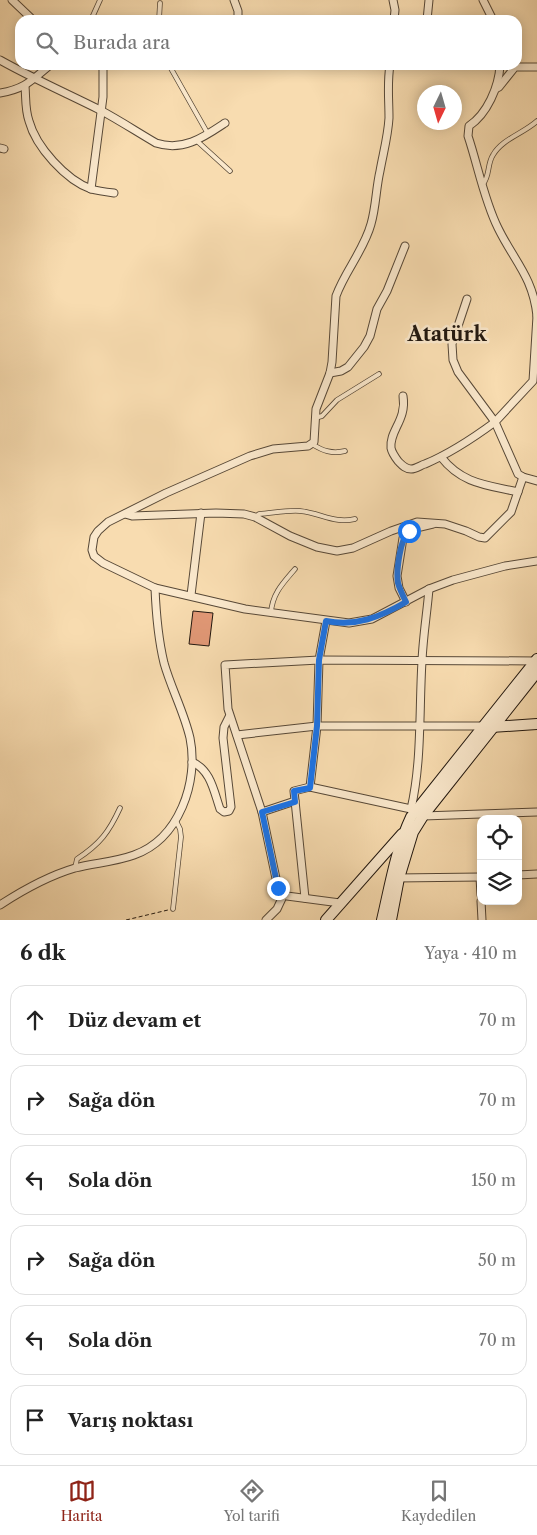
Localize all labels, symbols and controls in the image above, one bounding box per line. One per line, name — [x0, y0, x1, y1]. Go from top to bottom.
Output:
search box — [15, 15, 522, 70]
icon: search — [33, 29, 61, 57]
text: Burada ara — [73, 31, 170, 54]
north arrow — [417, 85, 462, 130]
district label: Atatürk — [406, 322, 487, 346]
route start — [398, 520, 421, 543]
map controls — [477, 815, 522, 905]
button: locate — [477, 815, 522, 860]
button: layers — [477, 860, 522, 905]
route end — [267, 877, 290, 900]
text: 6 dk — [20, 940, 66, 965]
text: Yaya · 410 m — [424, 943, 517, 963]
icon: ahead — [21, 1006, 49, 1034]
text: Düz devam et — [68, 1009, 201, 1032]
text: 70 m — [479, 1010, 516, 1030]
icon: right — [21, 1086, 49, 1114]
text: Sağa dön — [68, 1089, 155, 1112]
text: 70 m — [479, 1090, 516, 1110]
icon: left — [21, 1166, 49, 1194]
text: Sola dön — [68, 1169, 152, 1192]
text: 150 m — [471, 1170, 516, 1190]
icon: right — [21, 1246, 49, 1274]
text: Sağa dön — [68, 1249, 155, 1272]
text: 50 m — [478, 1250, 516, 1270]
icon: left — [21, 1326, 49, 1354]
text: Sola dön — [68, 1329, 152, 1352]
text: 70 m — [479, 1330, 516, 1350]
icon: arrive — [21, 1406, 49, 1434]
text: Varış noktası — [68, 1409, 193, 1432]
tab: Harita — [61, 1477, 102, 1525]
tab: Yol tarifi — [224, 1477, 280, 1525]
tab: Kaydedilen — [401, 1477, 476, 1525]

